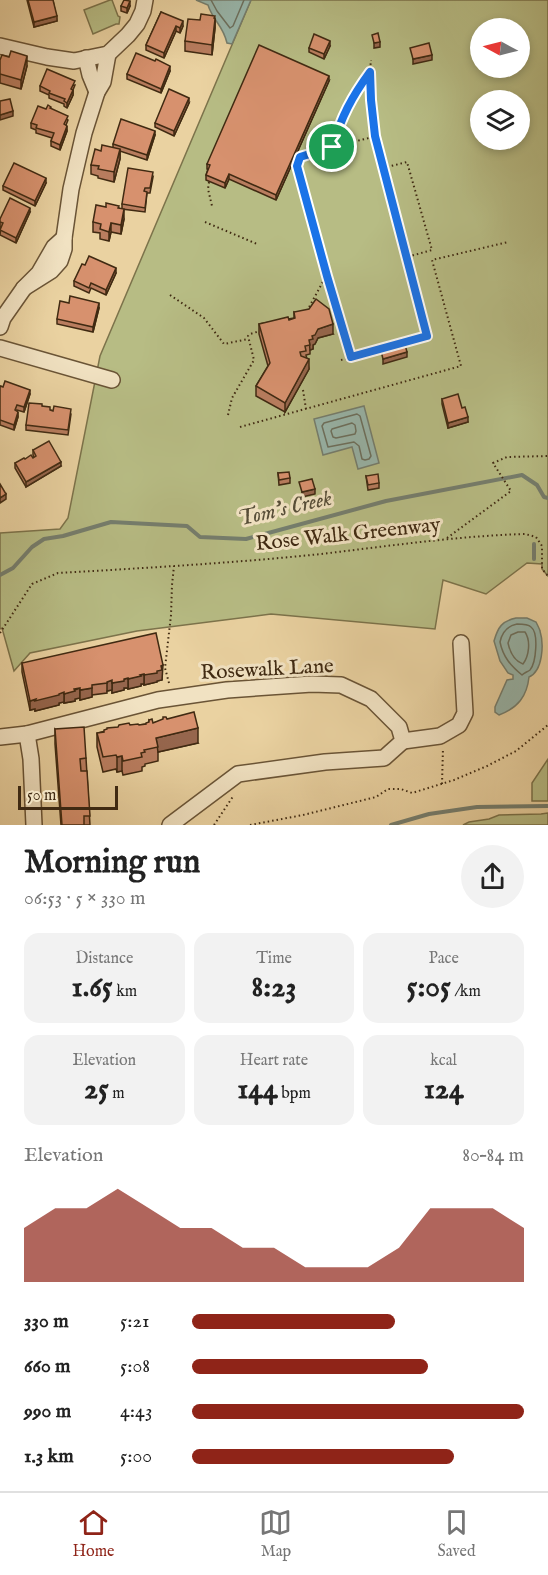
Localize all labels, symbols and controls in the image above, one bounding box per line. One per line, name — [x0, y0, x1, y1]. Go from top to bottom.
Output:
north arrow — [470, 18, 530, 78]
map controls — [470, 18, 530, 150]
button: layers — [470, 90, 530, 150]
pin — [306, 121, 357, 172]
icon: arrive — [315, 130, 348, 163]
water label: Tom's Creek — [235, 485, 335, 533]
street label: Rose Walk Greenway — [254, 512, 442, 558]
street label: Rosewalk Lane — [200, 653, 335, 687]
scale bar — [18, 783, 118, 810]
text: 50 m — [27, 786, 56, 806]
text: Morning run — [24, 842, 200, 884]
button: share — [461, 845, 524, 908]
text: 06:53 · 5 × 330 m — [24, 886, 145, 911]
text: Distance — [75, 949, 133, 969]
text: Time — [256, 949, 292, 969]
text: Pace — [429, 949, 459, 969]
text: 1.65 — [72, 969, 113, 1007]
text: 8:23 — [252, 969, 296, 1007]
text: 5:05 — [407, 969, 451, 1007]
text: km — [113, 982, 137, 1002]
text: /km — [451, 982, 481, 1002]
text: Elevation — [73, 1051, 136, 1071]
text: Heart rate — [240, 1051, 308, 1071]
text: kcal — [430, 1051, 457, 1071]
text: 25 — [84, 1071, 109, 1109]
text: 144 — [237, 1071, 278, 1109]
text: 124 — [424, 1071, 464, 1109]
text: m — [109, 1084, 125, 1104]
text: bpm — [278, 1084, 311, 1104]
text: Elevation — [24, 1143, 103, 1168]
text: 80–84 m — [462, 1143, 524, 1168]
text: 330 m — [24, 1309, 69, 1334]
text: 5:21 — [120, 1309, 149, 1334]
text: 660 m — [24, 1354, 71, 1379]
text: 5:08 — [120, 1354, 150, 1379]
text: 990 m — [24, 1399, 71, 1424]
text: 4:43 — [120, 1399, 152, 1424]
text: 1.3 km — [24, 1444, 74, 1469]
text: 5:00 — [120, 1444, 152, 1469]
tab: Home — [73, 1506, 114, 1562]
tab: Map — [259, 1506, 292, 1562]
tab: Saved — [438, 1506, 475, 1562]

